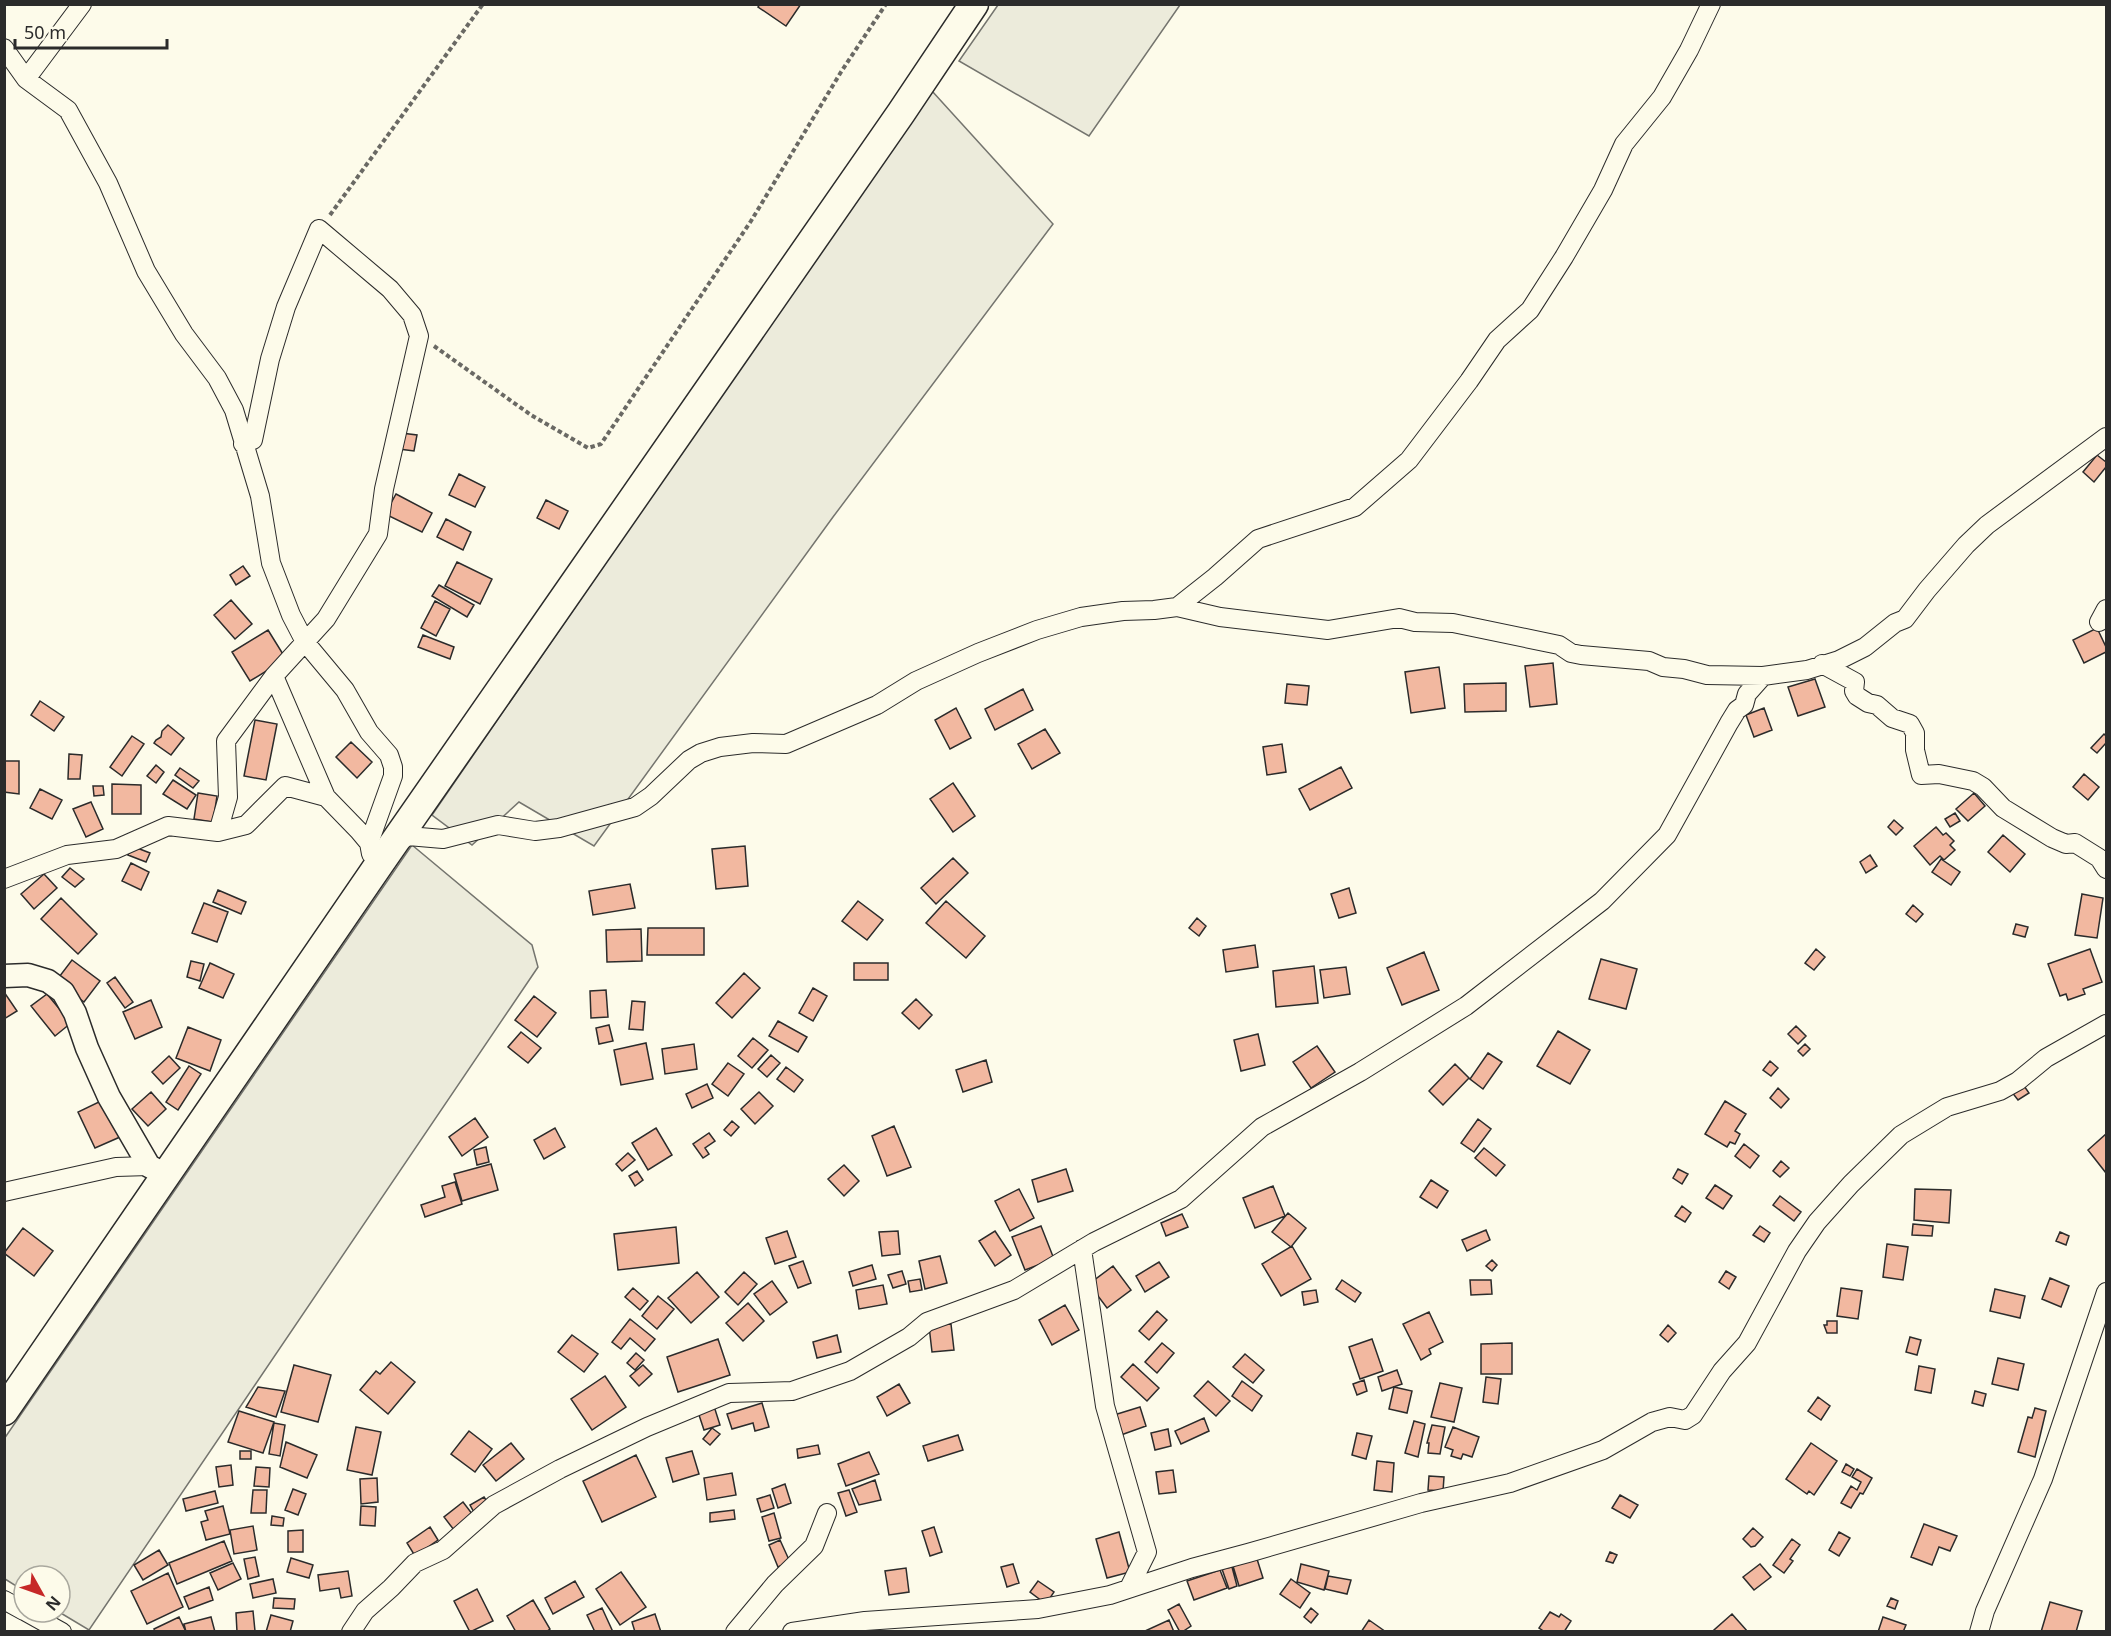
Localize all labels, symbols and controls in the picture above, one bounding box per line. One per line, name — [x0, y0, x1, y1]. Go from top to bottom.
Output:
scale bar — [15, 12, 166, 50]
text: 50 m — [24, 20, 66, 44]
north arrow — [12, 1564, 72, 1624]
text: N — [41, 1592, 66, 1616]

